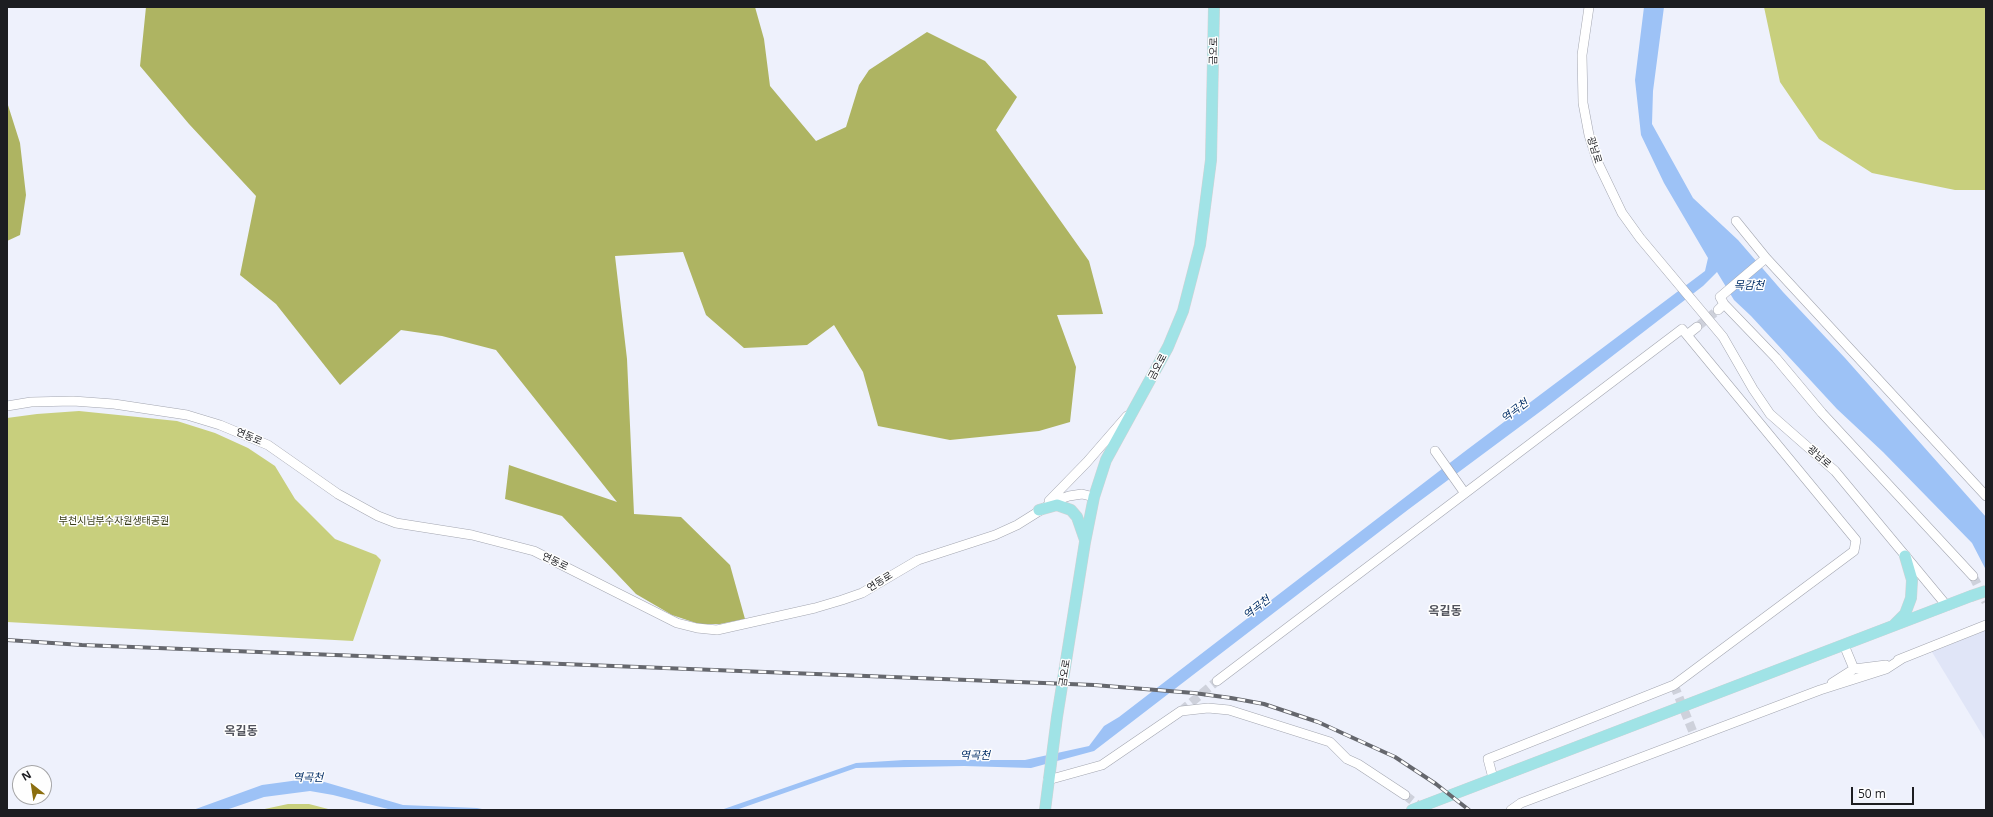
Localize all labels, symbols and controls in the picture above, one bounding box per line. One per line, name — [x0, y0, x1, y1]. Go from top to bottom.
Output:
street label: 금오로 — [1208, 37, 1220, 65]
street label: 광남로 — [1584, 135, 1604, 165]
water label: 목감천 — [1734, 279, 1764, 293]
street label: 금오로 — [1146, 352, 1170, 382]
water label: 역곡천 — [1499, 397, 1531, 425]
street label: 연동로 — [234, 426, 264, 448]
street label: 광남로 — [1805, 443, 1833, 471]
park label: 부천시남부수자원생태공원 — [59, 515, 169, 527]
street label: 연동로 — [540, 551, 570, 573]
street label: 연동로 — [865, 570, 895, 594]
water label: 역곡천 — [1241, 593, 1273, 623]
district label: 옥길동 — [1428, 605, 1462, 619]
street label: 금오로 — [1057, 658, 1073, 688]
district label: 옥길동 — [224, 725, 258, 739]
water label: 역곡천 — [960, 749, 990, 763]
north arrow — [12, 765, 52, 805]
text: N — [19, 766, 34, 784]
water label: 역곡천 — [293, 771, 323, 785]
scale bar — [1853, 779, 1916, 805]
text: 50 m — [1858, 785, 1886, 802]

